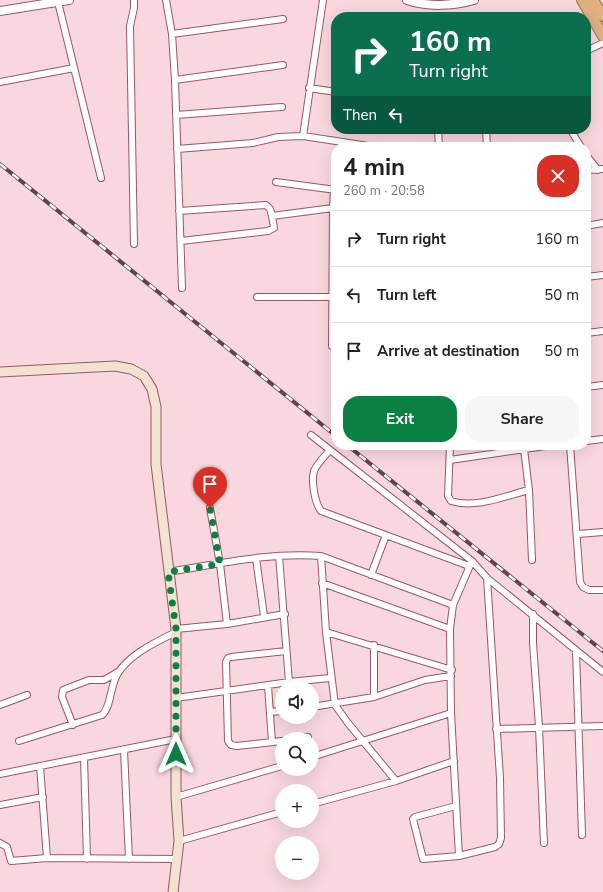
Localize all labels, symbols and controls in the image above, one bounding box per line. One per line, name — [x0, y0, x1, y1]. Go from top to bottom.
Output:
text: 160 m — [409, 23, 492, 61]
icon: right — [343, 28, 395, 80]
text: Turn right — [409, 59, 488, 83]
icon: left — [385, 104, 407, 126]
text: Then — [343, 105, 377, 125]
text: 4 min — [343, 151, 405, 183]
button: close — [537, 155, 579, 197]
text: 260 m · 20:58 — [343, 182, 425, 200]
icon: right — [343, 228, 365, 250]
text: Turn right — [377, 229, 446, 249]
text: 160 m — [535, 229, 579, 249]
icon: left — [343, 284, 365, 306]
text: Turn left — [377, 285, 436, 305]
text: 50 m — [544, 285, 579, 305]
icon: arrive — [343, 340, 365, 362]
text: Arrive at destination — [377, 341, 520, 361]
text: 50 m — [544, 341, 579, 361]
button: Exit — [343, 396, 457, 442]
button: Share — [465, 396, 579, 442]
pin — [193, 467, 227, 508]
icon: arrive — [199, 473, 221, 495]
map controls — [275, 680, 319, 880]
button: sound — [275, 680, 319, 724]
button: search — [275, 732, 319, 776]
position arrow — [155, 733, 197, 775]
button: + — [275, 784, 319, 828]
button: − — [275, 836, 319, 880]

